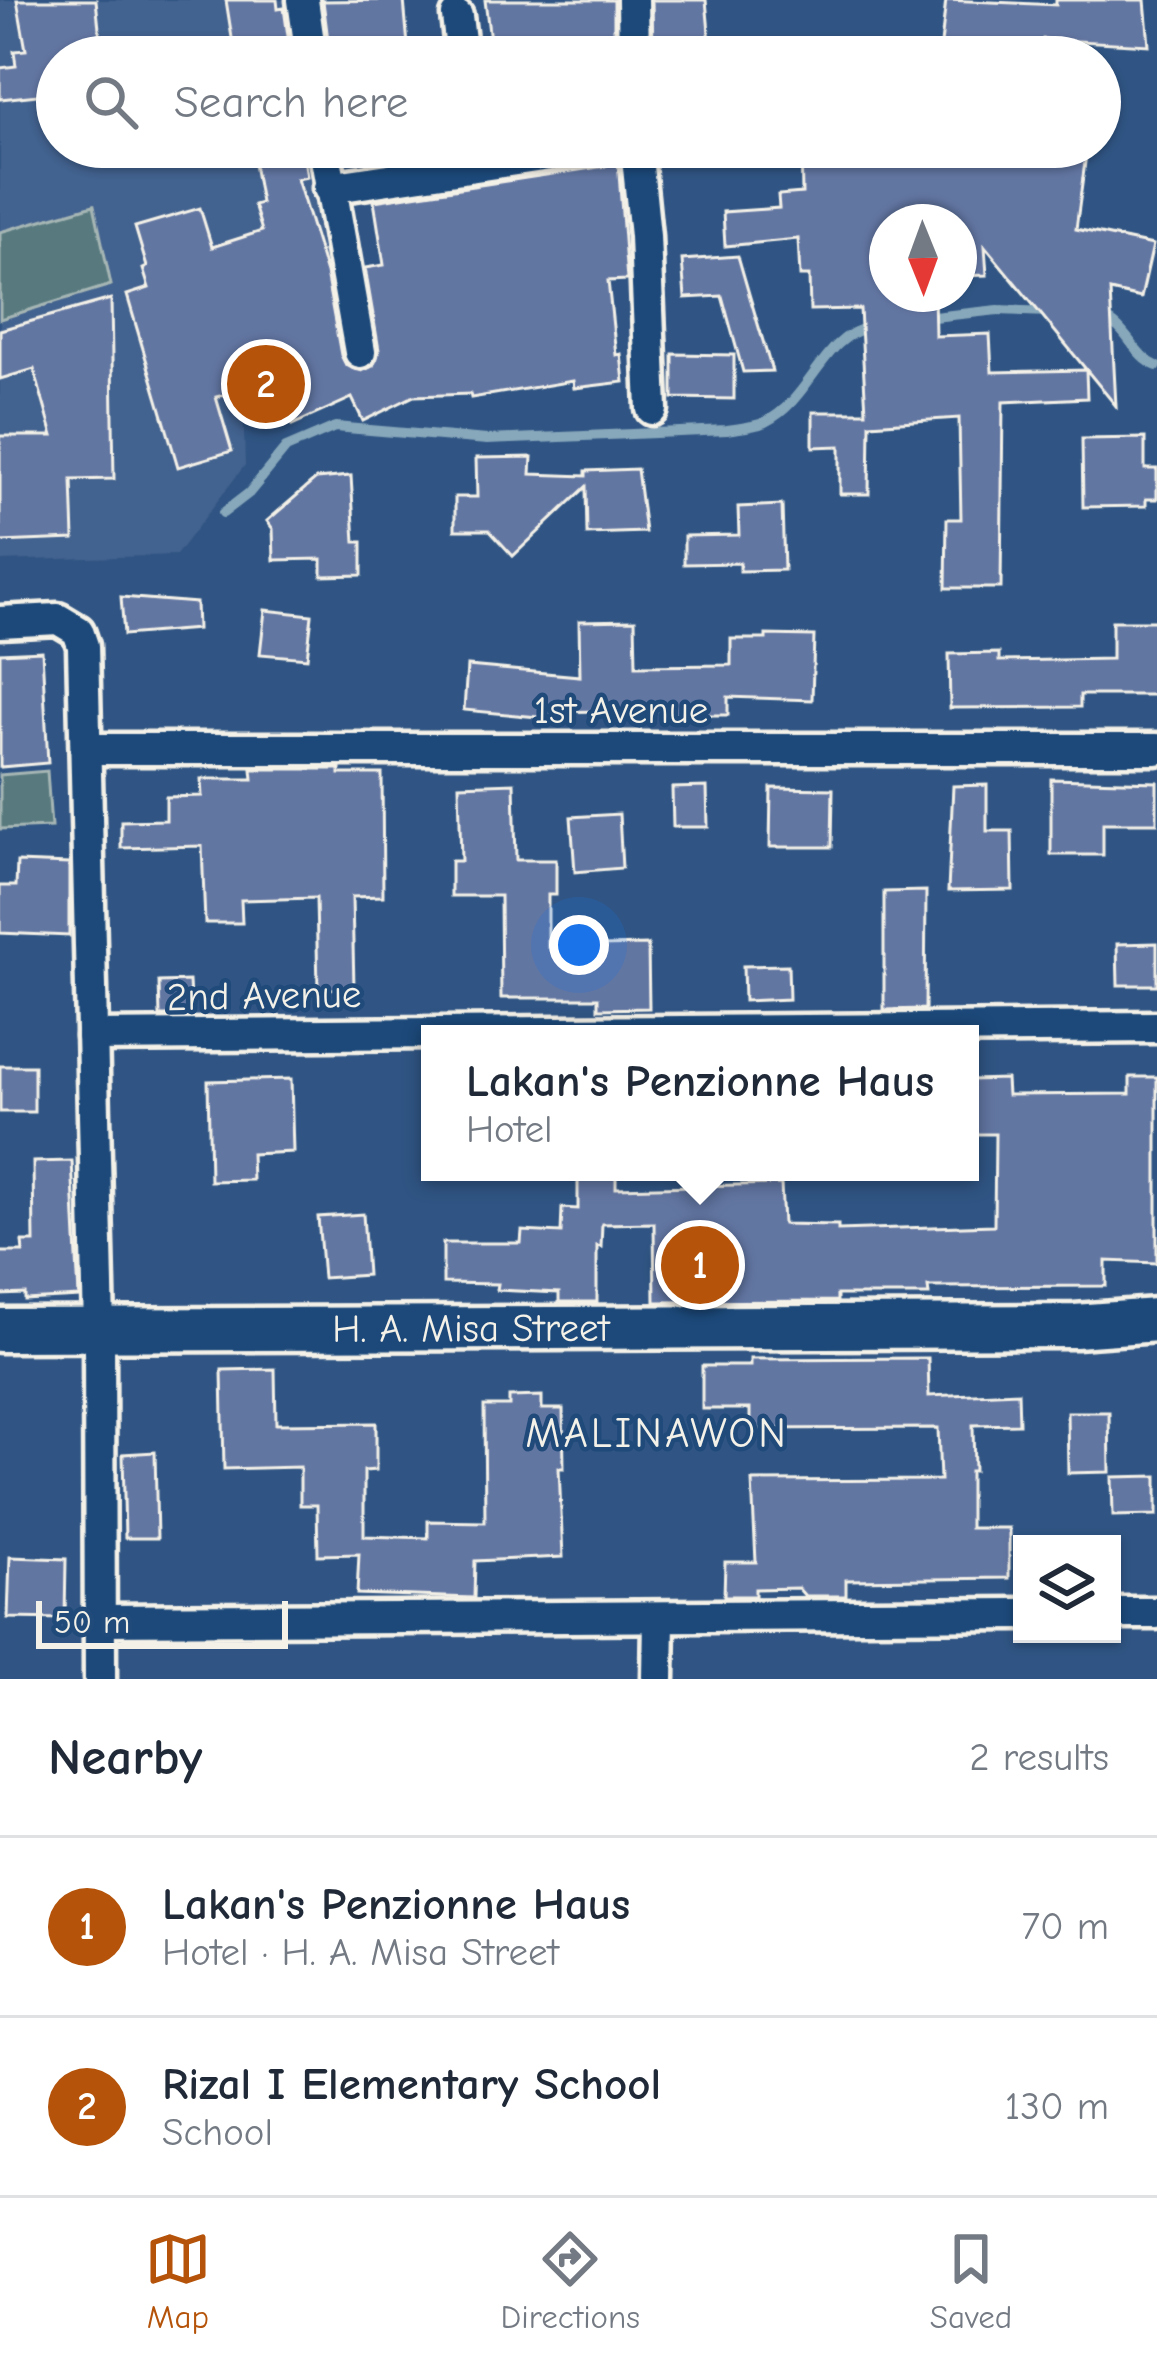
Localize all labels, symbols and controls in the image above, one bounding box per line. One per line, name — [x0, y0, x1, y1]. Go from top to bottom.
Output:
search box — [36, 36, 1121, 168]
icon: search — [78, 69, 144, 135]
text: Search here — [174, 76, 408, 128]
north arrow — [869, 204, 977, 312]
pin: 2 — [227, 339, 305, 429]
street label: 1st Avenue — [534, 688, 708, 733]
your location — [549, 915, 609, 975]
street label: 2nd Avenue — [166, 972, 362, 1020]
popup — [421, 1025, 979, 1181]
text: Lakan's Penzionne Haus — [466, 1055, 934, 1107]
text: Hotel — [466, 1107, 552, 1152]
pin: 1 — [661, 1220, 739, 1310]
street label: H. A. Misa Street — [332, 1305, 612, 1351]
district label: MALINAWON — [525, 1409, 789, 1458]
map controls — [1013, 1535, 1121, 1643]
button: layers — [1013, 1535, 1121, 1643]
scale bar — [36, 1595, 288, 1648]
text: 50 m — [54, 1603, 130, 1641]
text: Nearby — [48, 1728, 202, 1787]
text: 2 results — [969, 1735, 1109, 1780]
text: Lakan's Penzionne Haus — [162, 1878, 630, 1930]
text: 1 — [79, 1904, 95, 1949]
text: 70 m — [1022, 1904, 1109, 1949]
text: Hotel · H. A. Misa Street — [162, 1930, 559, 1975]
text: Rizal I Elementary School — [162, 2058, 661, 2110]
text: 2 — [77, 2084, 97, 2129]
text: 130 m — [1005, 2084, 1109, 2129]
text: School — [162, 2110, 273, 2155]
tab: Map — [145, 2226, 211, 2336]
tab: Directions — [501, 2226, 640, 2336]
tab: Saved — [930, 2226, 1012, 2336]

